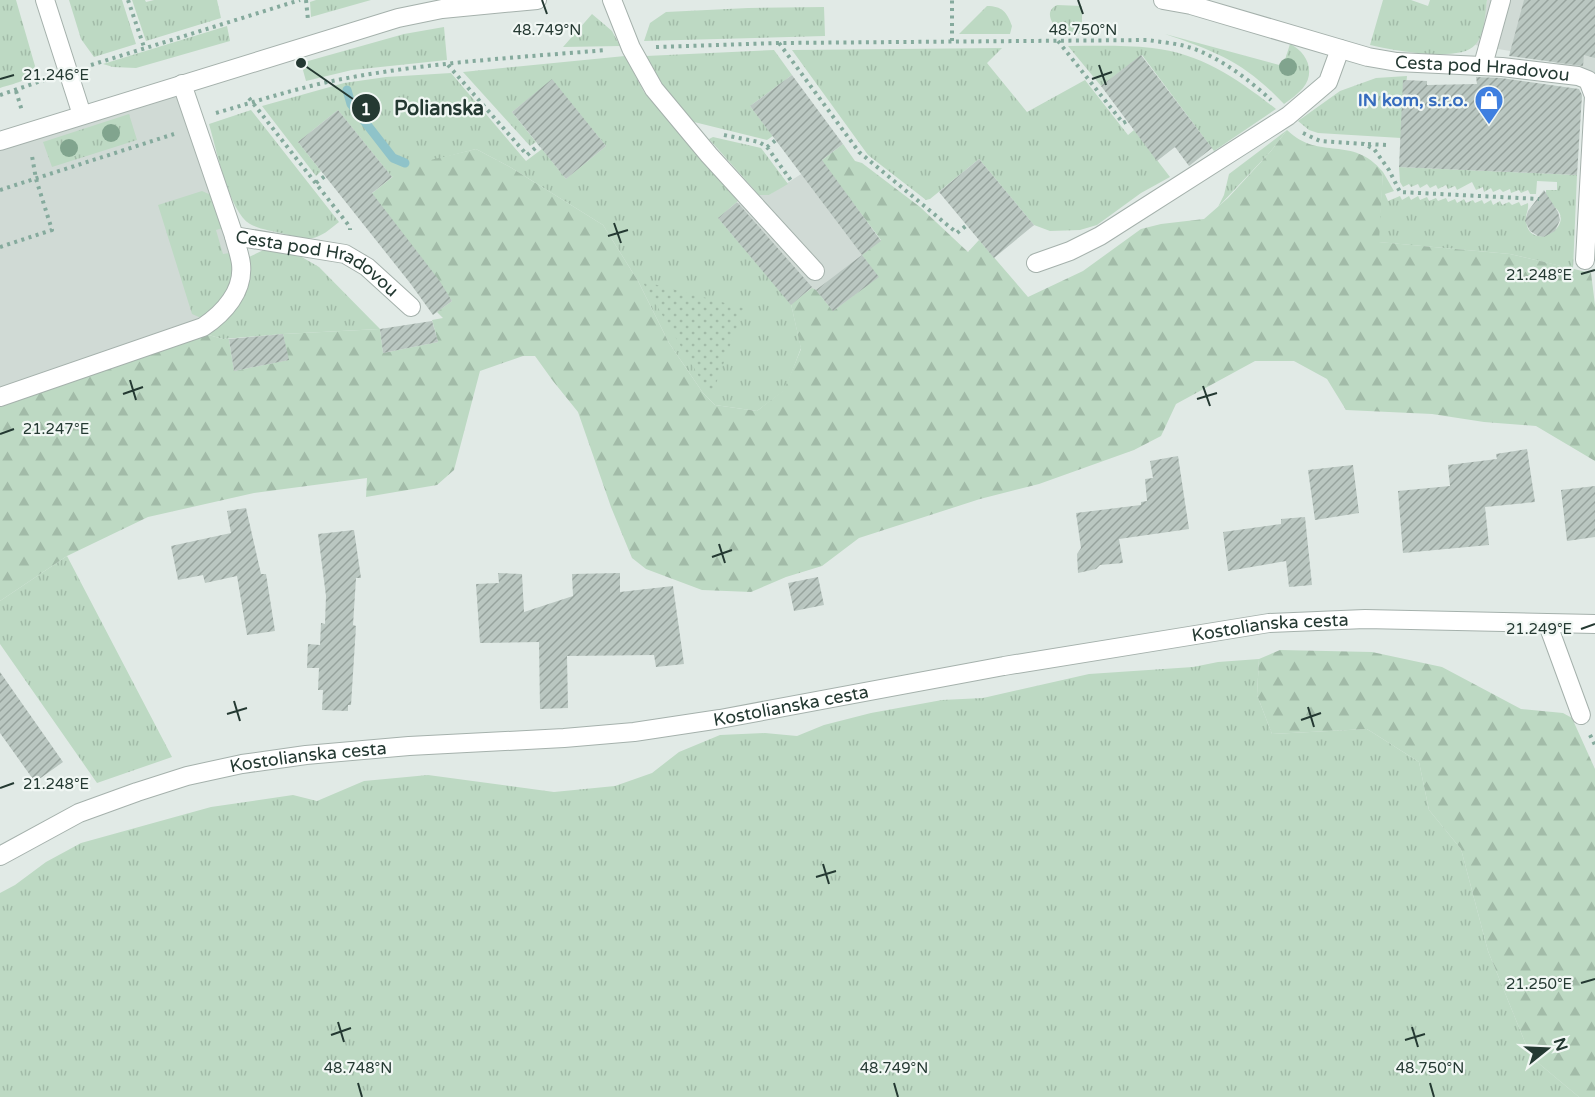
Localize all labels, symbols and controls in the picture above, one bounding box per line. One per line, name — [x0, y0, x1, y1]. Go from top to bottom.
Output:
text: 48.749°N — [513, 21, 581, 39]
text: 48.750°N — [1049, 21, 1117, 39]
street label: Cesta pod Hradovou — [1395, 51, 1571, 86]
text: 21.246°E — [23, 66, 89, 84]
shop icon: IN kom, s.r.o. — [1473, 84, 1505, 126]
callout: Polianska — [351, 89, 496, 127]
place label: IN kom, s.r.o. — [1358, 89, 1468, 111]
text: Polianska — [394, 97, 484, 121]
text: 1 — [360, 98, 372, 120]
street label: Cesta pod Hradovou — [234, 225, 403, 301]
text: 21.248°E — [1506, 266, 1572, 284]
text: 21.247°E — [23, 420, 89, 438]
street label: Kostolianska cesta — [1190, 609, 1349, 646]
text: 21.249°E — [1506, 620, 1572, 638]
street label: Kostolianska cesta — [712, 680, 870, 731]
street label: Kostolianska cesta — [228, 737, 387, 777]
text: 21.248°E — [23, 775, 89, 793]
text: 21.250°E — [1506, 975, 1572, 993]
north arrow — [1517, 1019, 1577, 1079]
text: N — [1549, 1035, 1572, 1054]
text: 48.748°N — [324, 1059, 392, 1077]
text: 48.749°N — [860, 1059, 928, 1077]
text: 48.750°N — [1396, 1059, 1464, 1077]

